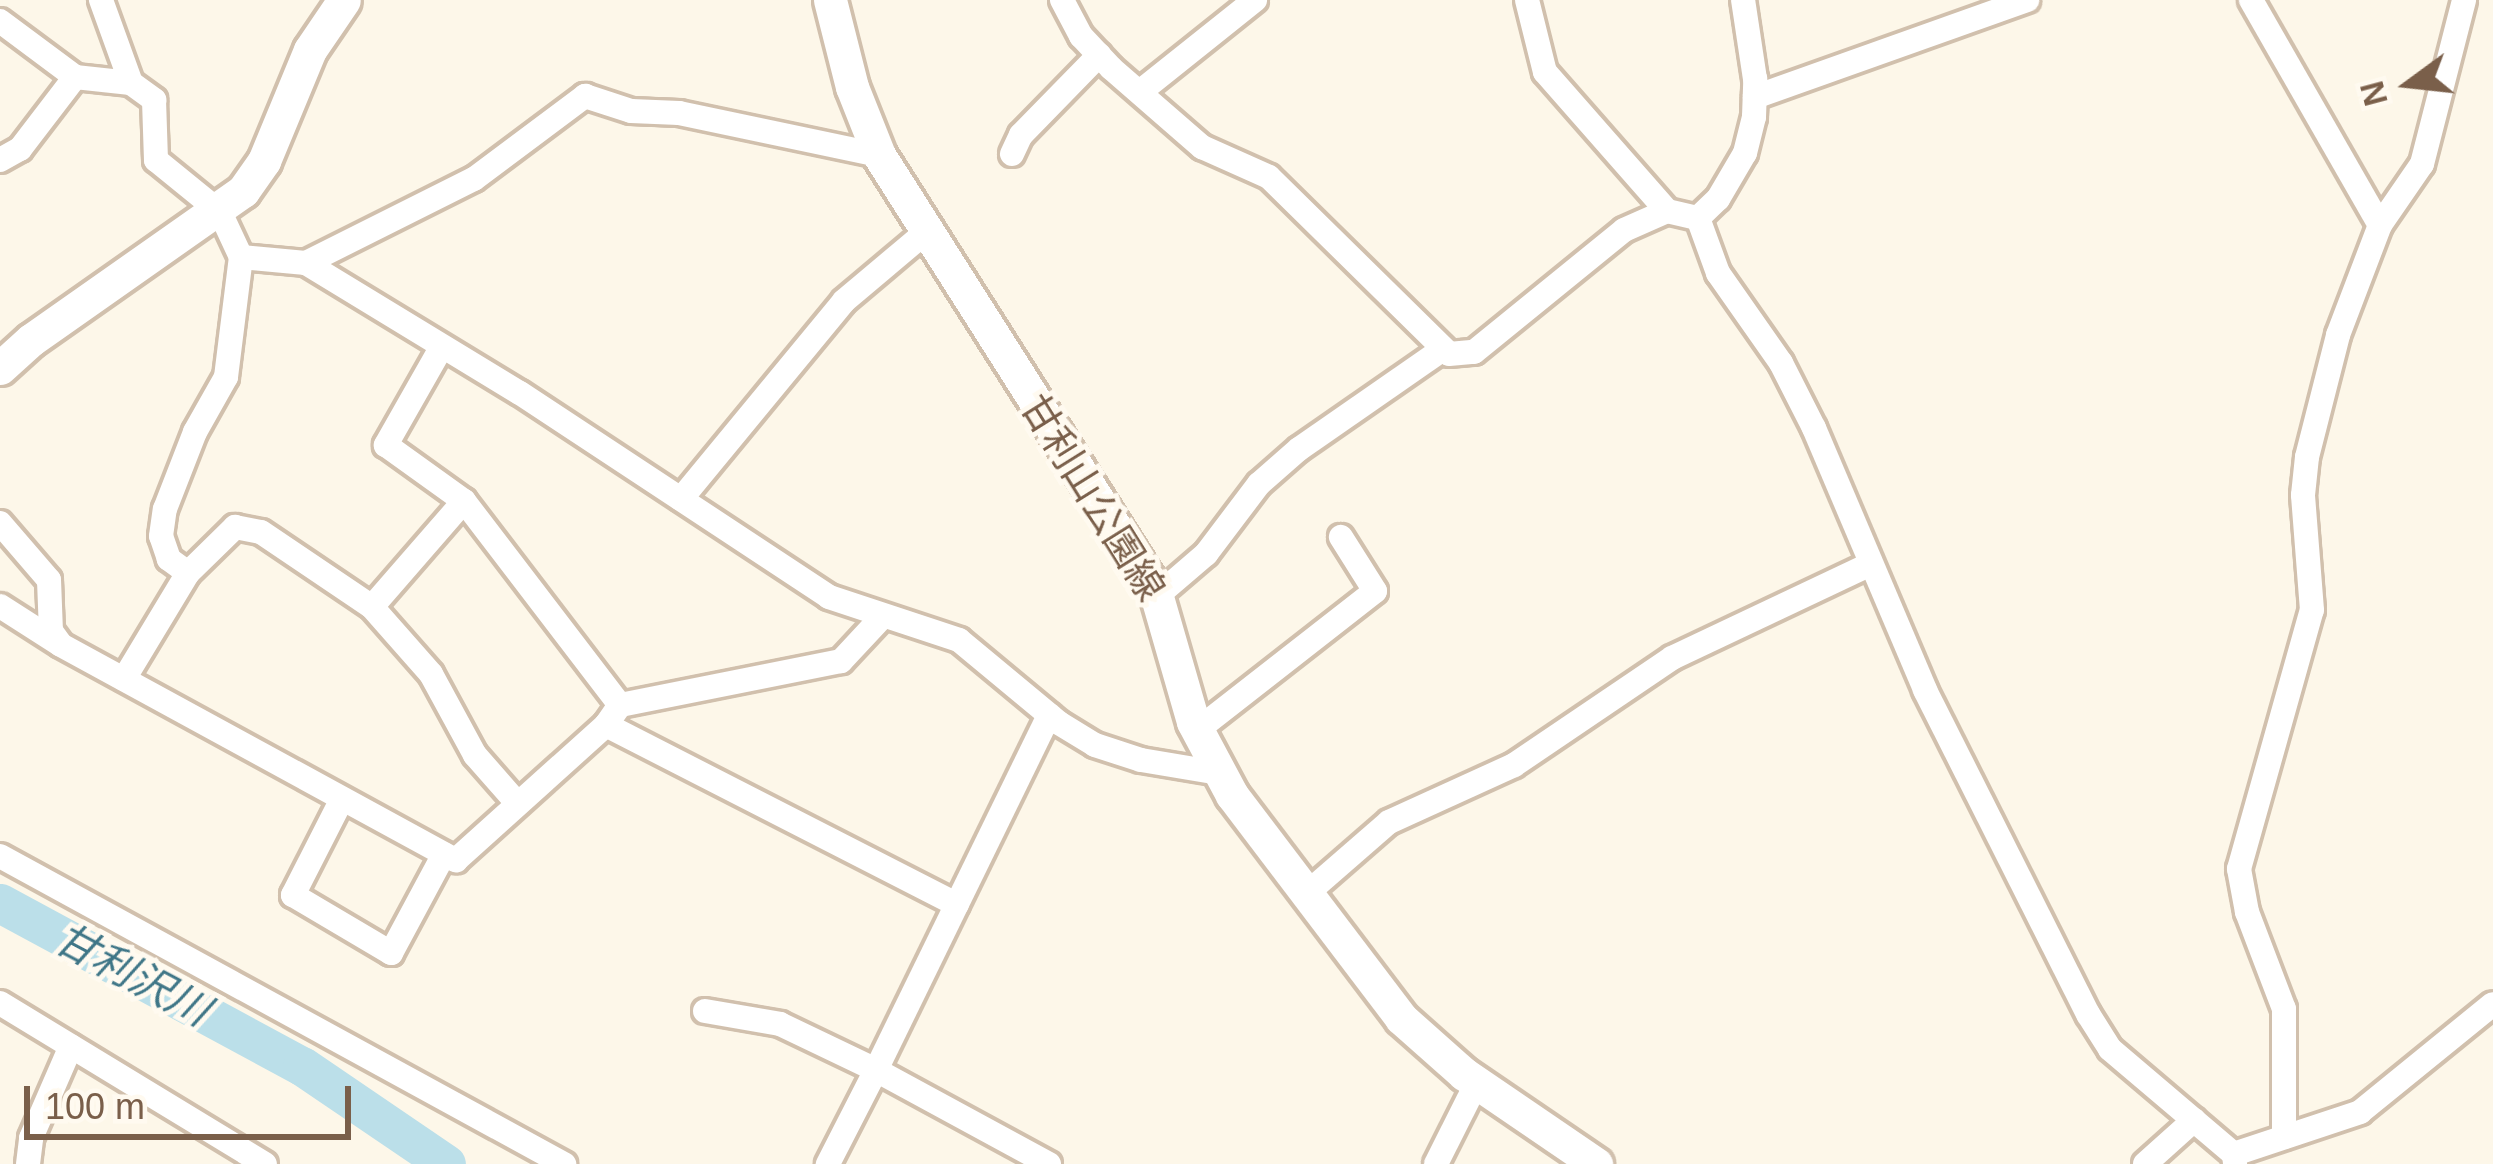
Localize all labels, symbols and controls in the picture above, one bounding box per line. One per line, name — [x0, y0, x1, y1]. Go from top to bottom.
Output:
north arrow — [2349, 24, 2469, 144]
text: N — [2353, 77, 2395, 110]
street label: 甘利山公園線 — [1010, 386, 1174, 610]
water label: 甘利沢川 — [46, 913, 218, 1037]
scale bar — [30, 1062, 357, 1136]
text: 100 m — [45, 1086, 145, 1127]

